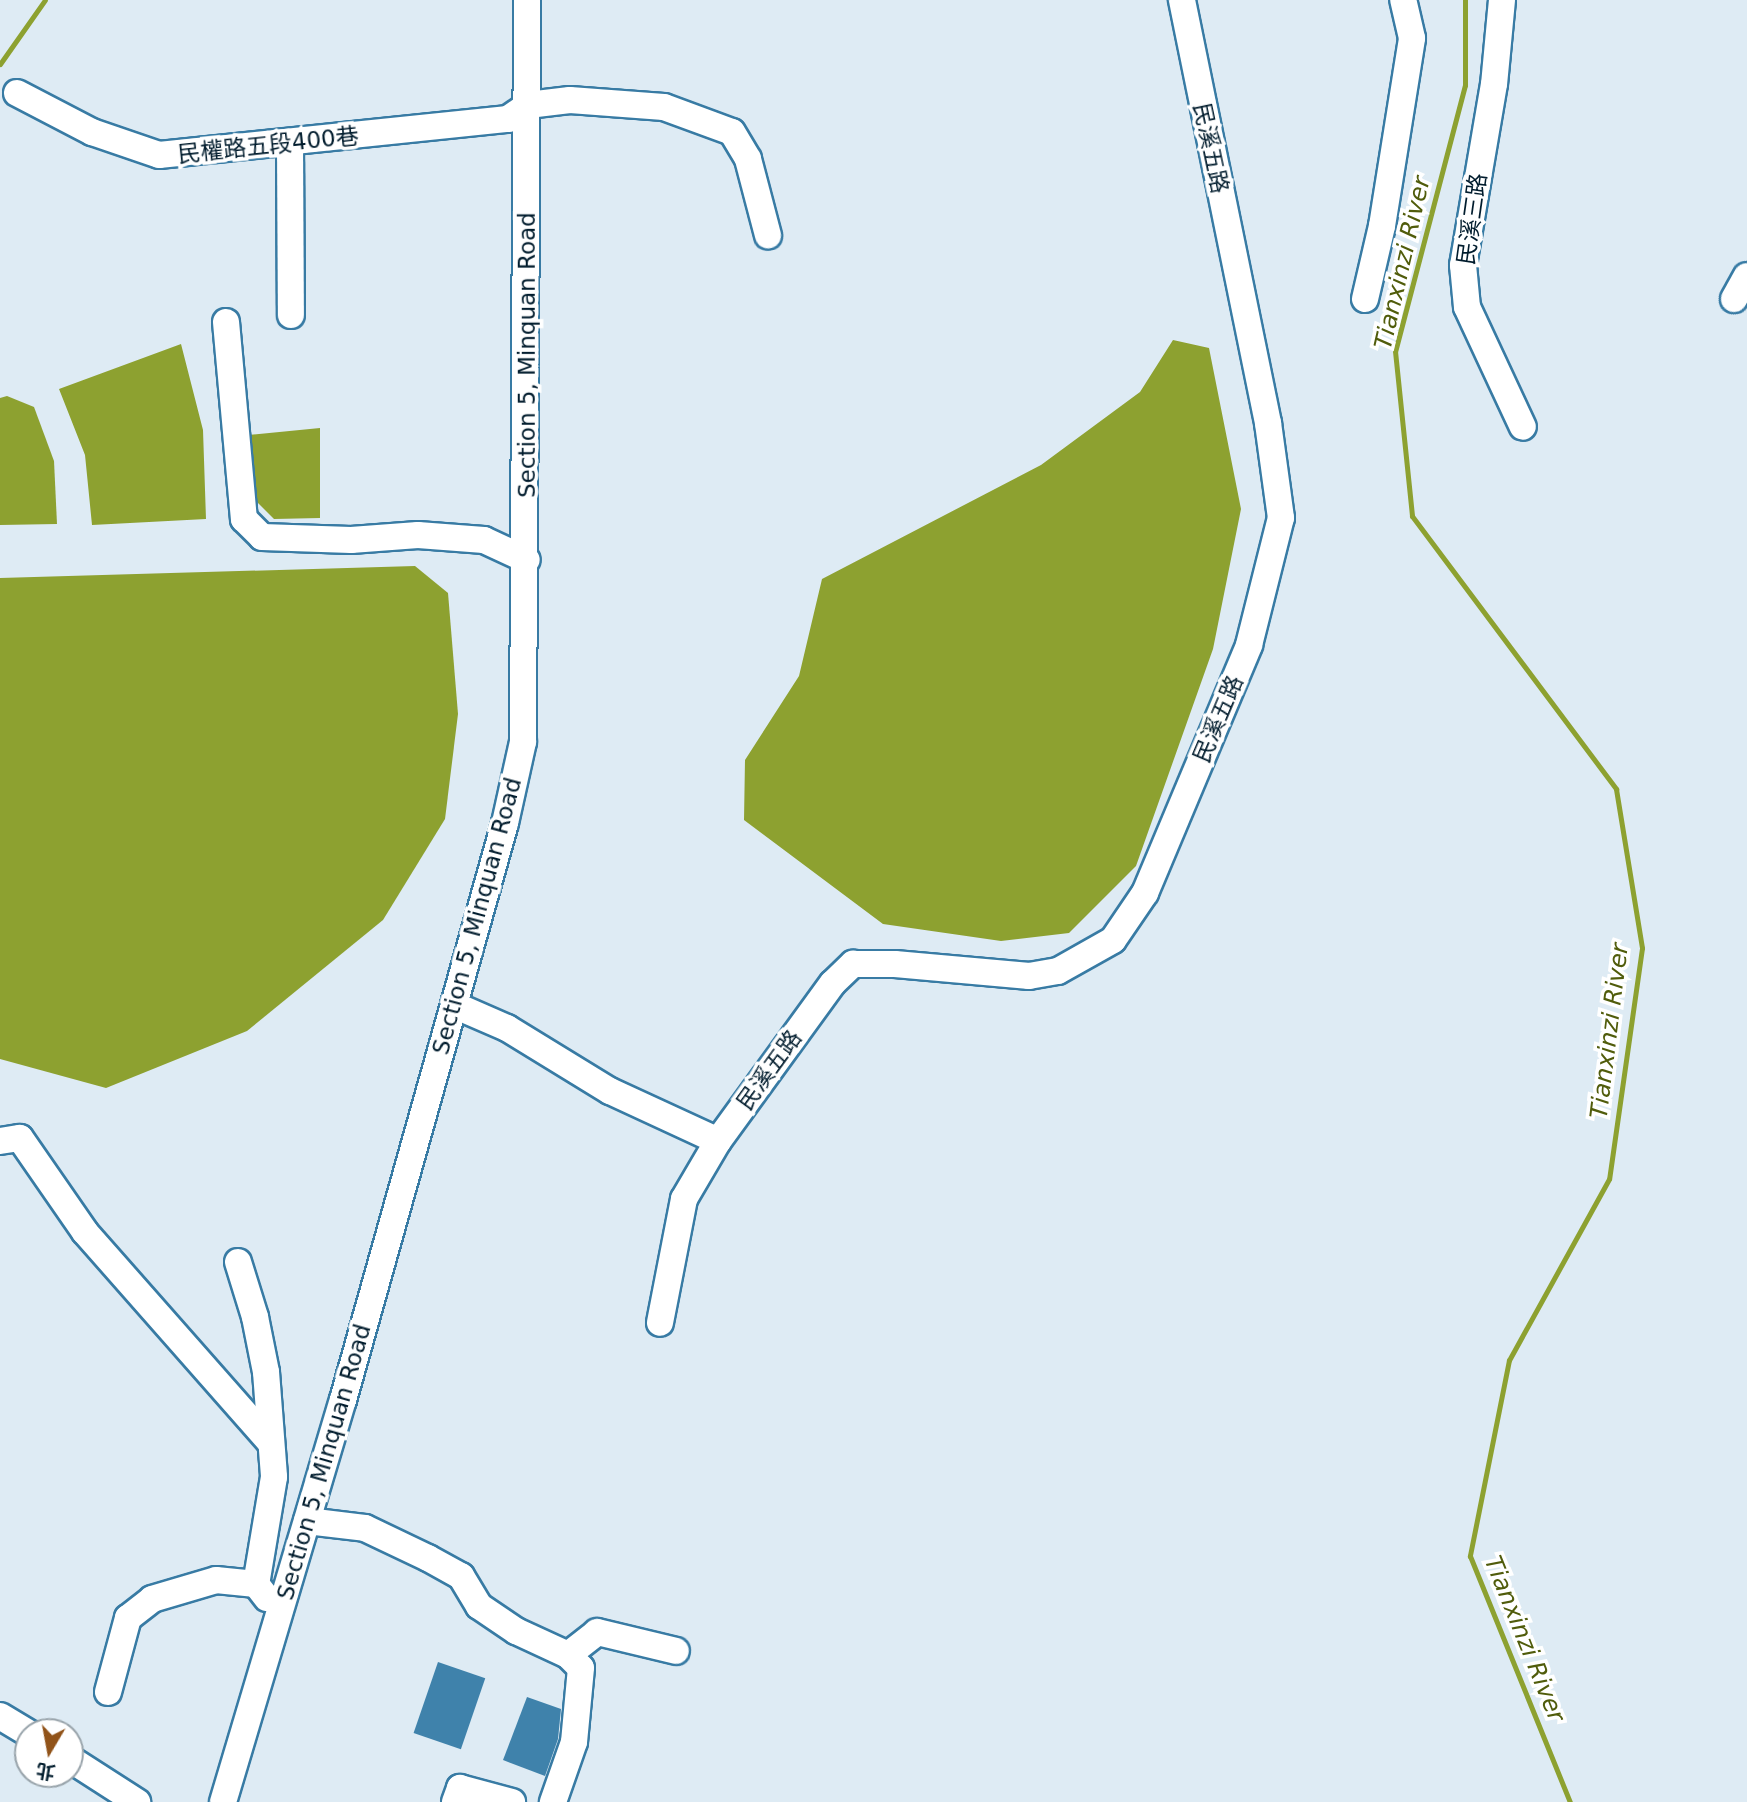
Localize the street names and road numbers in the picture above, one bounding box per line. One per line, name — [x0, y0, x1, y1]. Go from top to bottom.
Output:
street label: 民溪五路 — [1188, 100, 1234, 196]
street label: 民權路五段400巷 — [176, 122, 360, 168]
street label: 民溪三路 — [1452, 172, 1492, 266]
street label: Section 5, Minquan Road — [513, 212, 541, 498]
street label: 民溪五路 — [1187, 671, 1249, 767]
street label: Section 5, Minquan Road — [427, 774, 527, 1058]
street label: 民溪五路 — [731, 1025, 807, 1115]
street label: Section 5, Minquan Road — [271, 1321, 377, 1603]

